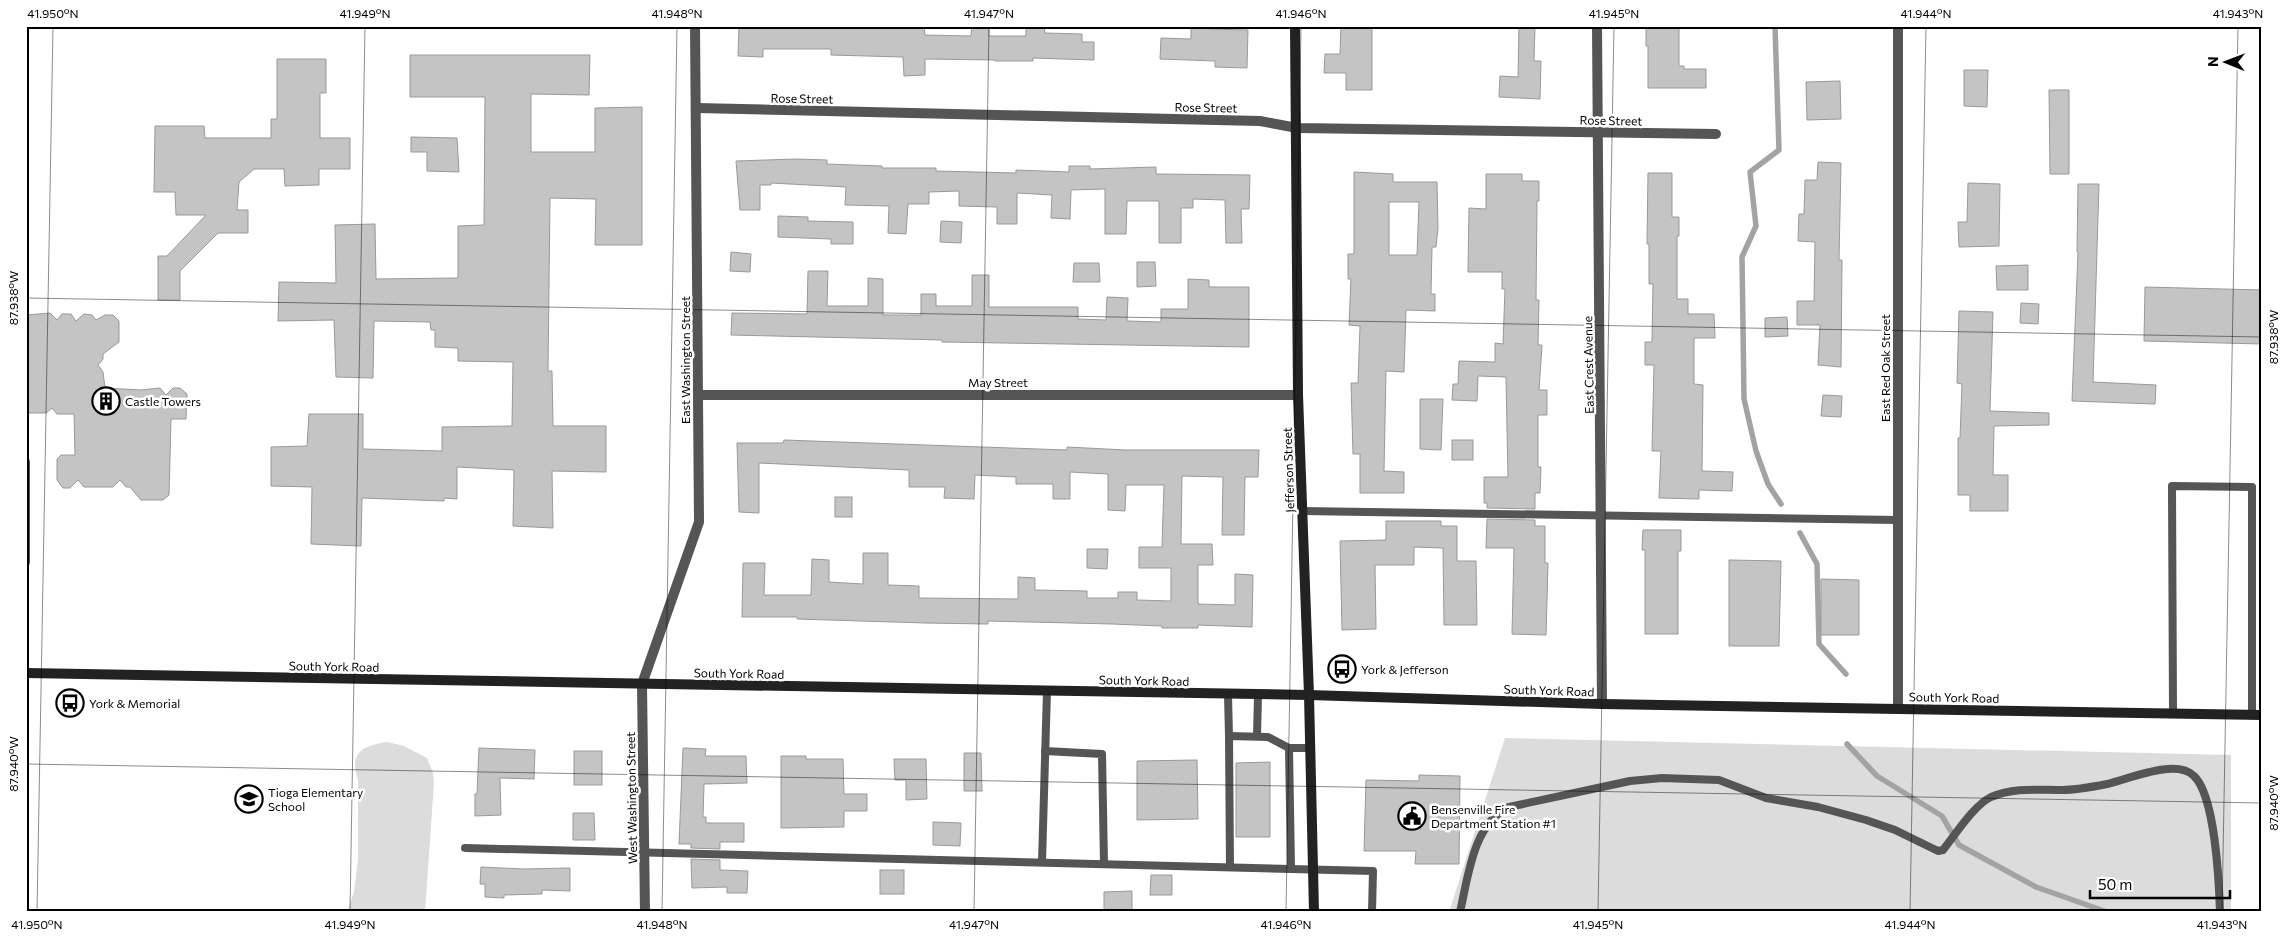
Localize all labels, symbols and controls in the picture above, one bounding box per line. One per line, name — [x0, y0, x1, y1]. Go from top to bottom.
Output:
text: 41.950°N — [27, 6, 79, 20]
text: 41.949°N — [339, 6, 391, 20]
text: 41.948°N — [651, 6, 703, 20]
text: 41.947°N — [964, 6, 1014, 20]
text: 41.946°N — [1275, 6, 1327, 20]
text: 41.945°N — [1589, 6, 1639, 20]
text: 41.944°N — [1901, 6, 1951, 20]
text: 41.943°N — [2213, 6, 2263, 20]
north arrow — [2200, 38, 2250, 88]
text: N — [2204, 56, 2221, 67]
street label: Rose Street — [771, 90, 834, 106]
street label: Rose Street — [1175, 99, 1238, 115]
street label: Rose Street — [1580, 112, 1643, 128]
text: 87.938°W — [6, 271, 20, 325]
street label: East Washington Street — [678, 296, 692, 424]
text: 87.938°W — [2266, 310, 2280, 364]
street label: East Red Oak Street — [1878, 314, 1892, 422]
street label: East Crest Avenue — [1580, 316, 1596, 414]
street label: May Street — [968, 375, 1028, 389]
building icon: Castle Towers — [91, 386, 121, 416]
place label: Castle Towers — [125, 394, 201, 408]
street label: Jefferson Street — [1280, 427, 1297, 513]
bus stop icon: York & Jefferson — [1327, 654, 1357, 684]
street label: South York Road — [289, 658, 379, 674]
place label: York & Jefferson — [1361, 662, 1449, 677]
street label: South York Road — [694, 665, 784, 681]
street label: South York Road — [1099, 672, 1189, 688]
street label: South York Road — [1504, 681, 1595, 699]
bus stop icon: York & Memorial — [55, 688, 85, 718]
street label: South York Road — [1909, 689, 1999, 705]
place label: York & Memorial — [89, 696, 180, 710]
street label: West Washington Street — [623, 732, 639, 864]
text: 87.940°W — [6, 736, 20, 792]
text: 87.940°W — [2266, 775, 2280, 831]
school or university icon: Tioga Elementary School — [234, 784, 264, 814]
place label: Tioga Elementary School — [268, 785, 363, 813]
public building icon: Bensenville Fire Department Station #1 — [1397, 801, 1427, 831]
place label: Bensenville Fire Department Station #1 — [1431, 802, 1556, 830]
scale bar — [2090, 868, 2230, 900]
text: 50 m — [2098, 875, 2132, 893]
text: 41.950°N — [11, 917, 63, 931]
text: 41.949°N — [324, 917, 376, 931]
text: 41.948°N — [636, 917, 688, 931]
text: 41.947°N — [949, 917, 999, 931]
text: 41.946°N — [1260, 917, 1312, 931]
text: 41.945°N — [1573, 917, 1623, 931]
text: 41.944°N — [1885, 917, 1935, 931]
text: 41.943°N — [2197, 917, 2247, 931]

